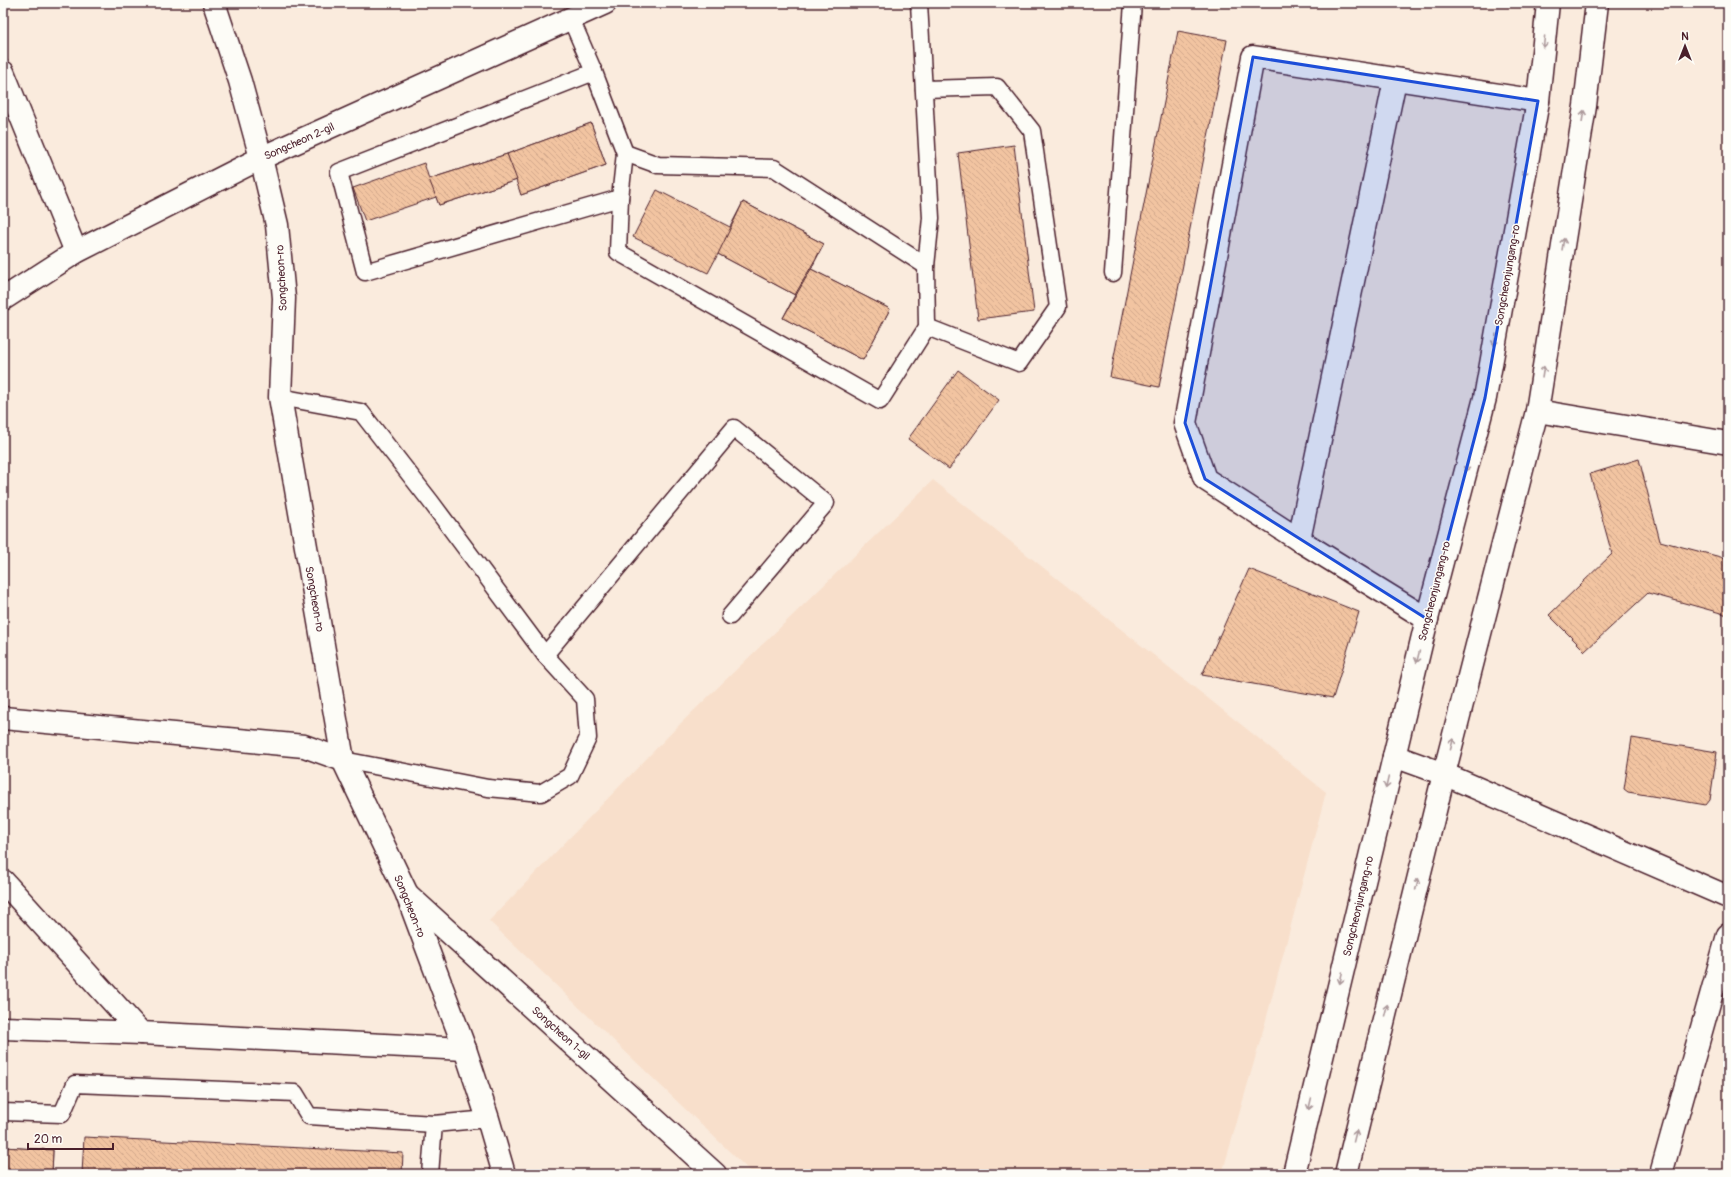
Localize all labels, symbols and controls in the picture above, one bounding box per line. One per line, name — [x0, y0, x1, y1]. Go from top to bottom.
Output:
north arrow — [1665, 26, 1705, 66]
text: N — [1681, 30, 1689, 43]
one-way arrow — [1540, 35, 1548, 48]
one-way arrow — [1580, 109, 1588, 122]
street label: Songcheon 2-gil — [262, 120, 336, 163]
one-way arrow — [1521, 163, 1529, 176]
street label: Songcheonjungang-ro — [1492, 223, 1523, 327]
one-way arrow — [1559, 238, 1567, 251]
street label: Songcheon-ro — [273, 244, 290, 312]
one-way arrow — [1491, 333, 1499, 346]
one-way arrow — [1539, 366, 1547, 379]
one-way arrow — [1463, 460, 1470, 473]
street label: Songcheonjungang-ro — [1416, 540, 1453, 642]
street label: Songcheon-ro — [302, 565, 327, 633]
one-way arrow — [1413, 650, 1421, 663]
one-way arrow — [1449, 738, 1456, 751]
one-way arrow — [1383, 776, 1391, 789]
street label: Songcheonjungang-ro — [1341, 855, 1376, 958]
street label: Songcheon-ro — [391, 873, 428, 940]
one-way arrow — [1414, 877, 1422, 890]
one-way arrow — [1336, 971, 1344, 984]
street label: Songcheon 1-gil — [529, 1004, 592, 1063]
one-way arrow — [1383, 1004, 1390, 1017]
one-way arrow — [1306, 1097, 1314, 1110]
scale bar — [28, 1125, 113, 1151]
one-way arrow — [1352, 1130, 1359, 1143]
text: 20 m — [34, 1132, 63, 1147]

